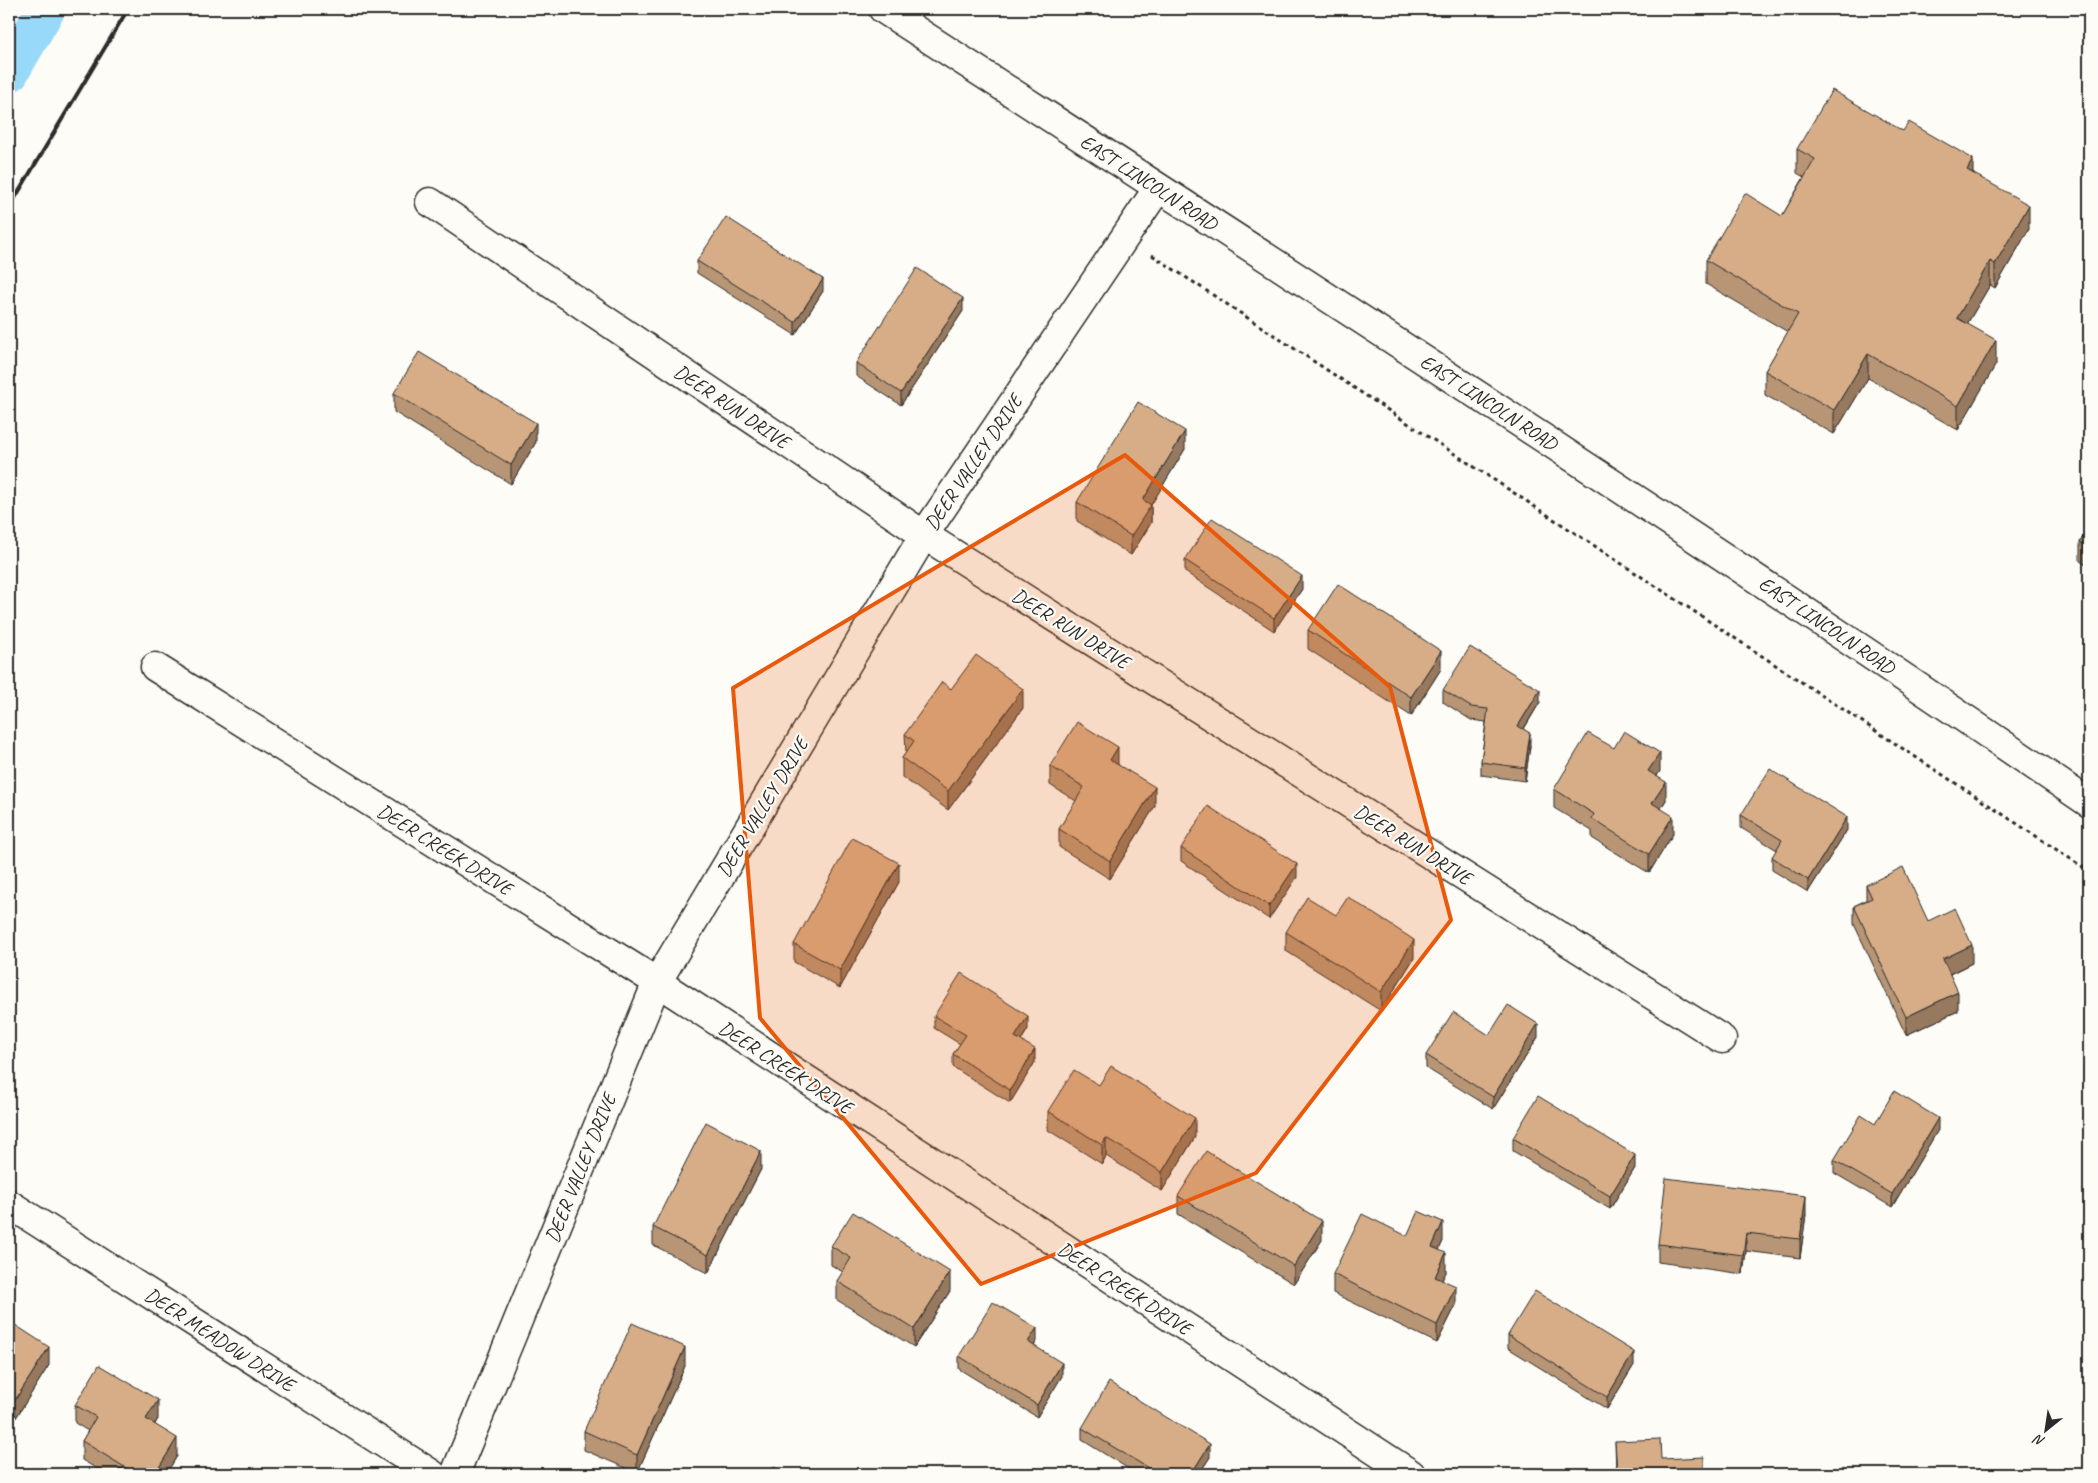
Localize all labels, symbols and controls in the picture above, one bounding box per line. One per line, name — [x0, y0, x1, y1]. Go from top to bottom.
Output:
street label: EAST LINCOLN ROAD — [1076, 129, 1224, 237]
street label: EAST LINCOLN ROAD — [1416, 349, 1564, 457]
street label: DEER RUN DRIVE — [669, 359, 797, 456]
street label: DEER VALLEY DRIVE — [919, 387, 1030, 535]
street label: EAST LINCOLN ROAD — [1754, 571, 1901, 681]
street label: DEER RUN DRIVE — [1007, 582, 1137, 676]
street label: DEER VALLEY DRIVE — [711, 731, 815, 881]
street label: DEER CREEK DRIVE — [373, 798, 519, 902]
street label: DEER RUN DRIVE — [1349, 798, 1479, 892]
street label: DEER CREEK DRIVE — [714, 1015, 860, 1121]
street label: DEER VALLEY DRIVE — [539, 1087, 623, 1246]
street label: DEER CREEK DRIVE — [1053, 1236, 1199, 1342]
street label: DEER MEADOW DRIVE — [140, 1282, 301, 1398]
north arrow — [2020, 1406, 2070, 1456]
text: N — [2030, 1430, 2048, 1450]

